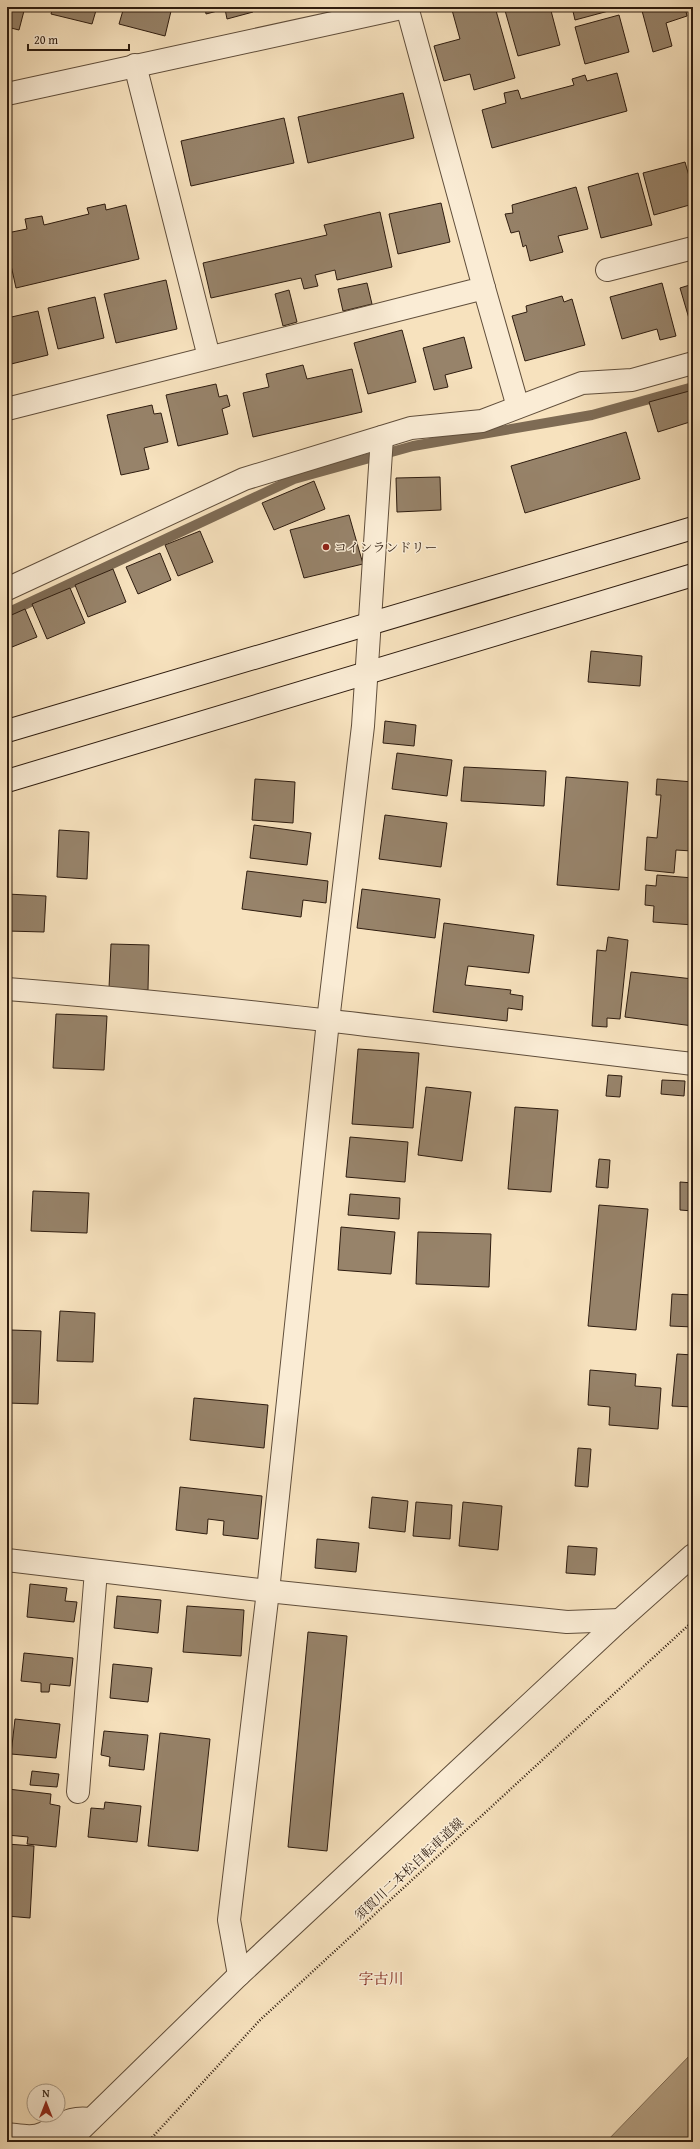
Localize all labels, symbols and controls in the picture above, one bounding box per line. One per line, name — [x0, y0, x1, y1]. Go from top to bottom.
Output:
scale bar — [28, 26, 129, 52]
text: 20 m — [34, 31, 58, 48]
place label: コインランドリー — [334, 538, 438, 557]
marker: コインランドリー — [321, 542, 331, 552]
street label: 須賀川二本松自転車道線 — [350, 1813, 468, 1925]
district label: 字古川 — [358, 1968, 404, 1989]
north arrow — [26, 2083, 66, 2123]
text: N — [42, 2085, 50, 2101]

